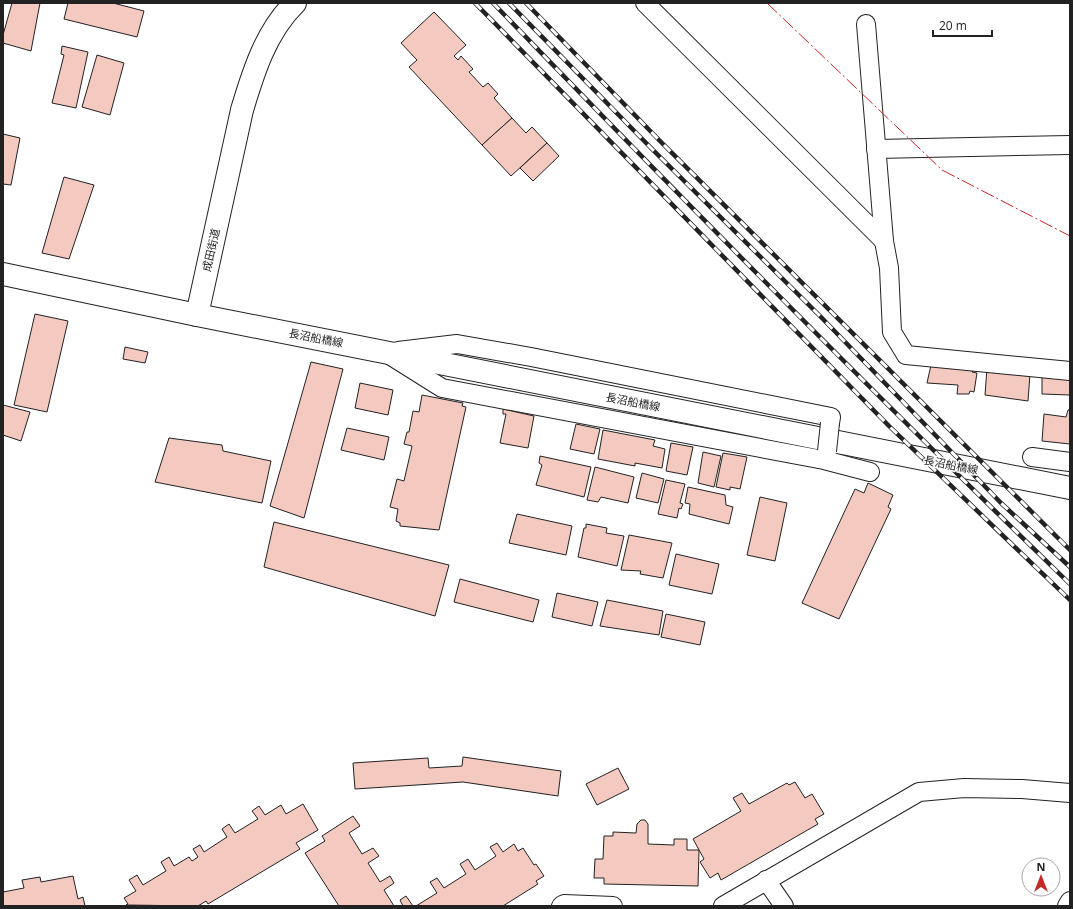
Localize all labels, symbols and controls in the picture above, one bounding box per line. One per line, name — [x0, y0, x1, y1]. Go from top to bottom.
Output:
scale bar — [933, 12, 992, 38]
text: 20 m — [939, 17, 967, 34]
street label: 成田街道 — [198, 227, 223, 273]
street label: 長沼船橋線 — [288, 325, 345, 350]
street label: 長沼船橋線 — [605, 389, 662, 414]
street label: 長沼船橋線 — [923, 452, 980, 477]
north arrow — [1021, 857, 1061, 897]
text: N — [1037, 859, 1045, 874]

